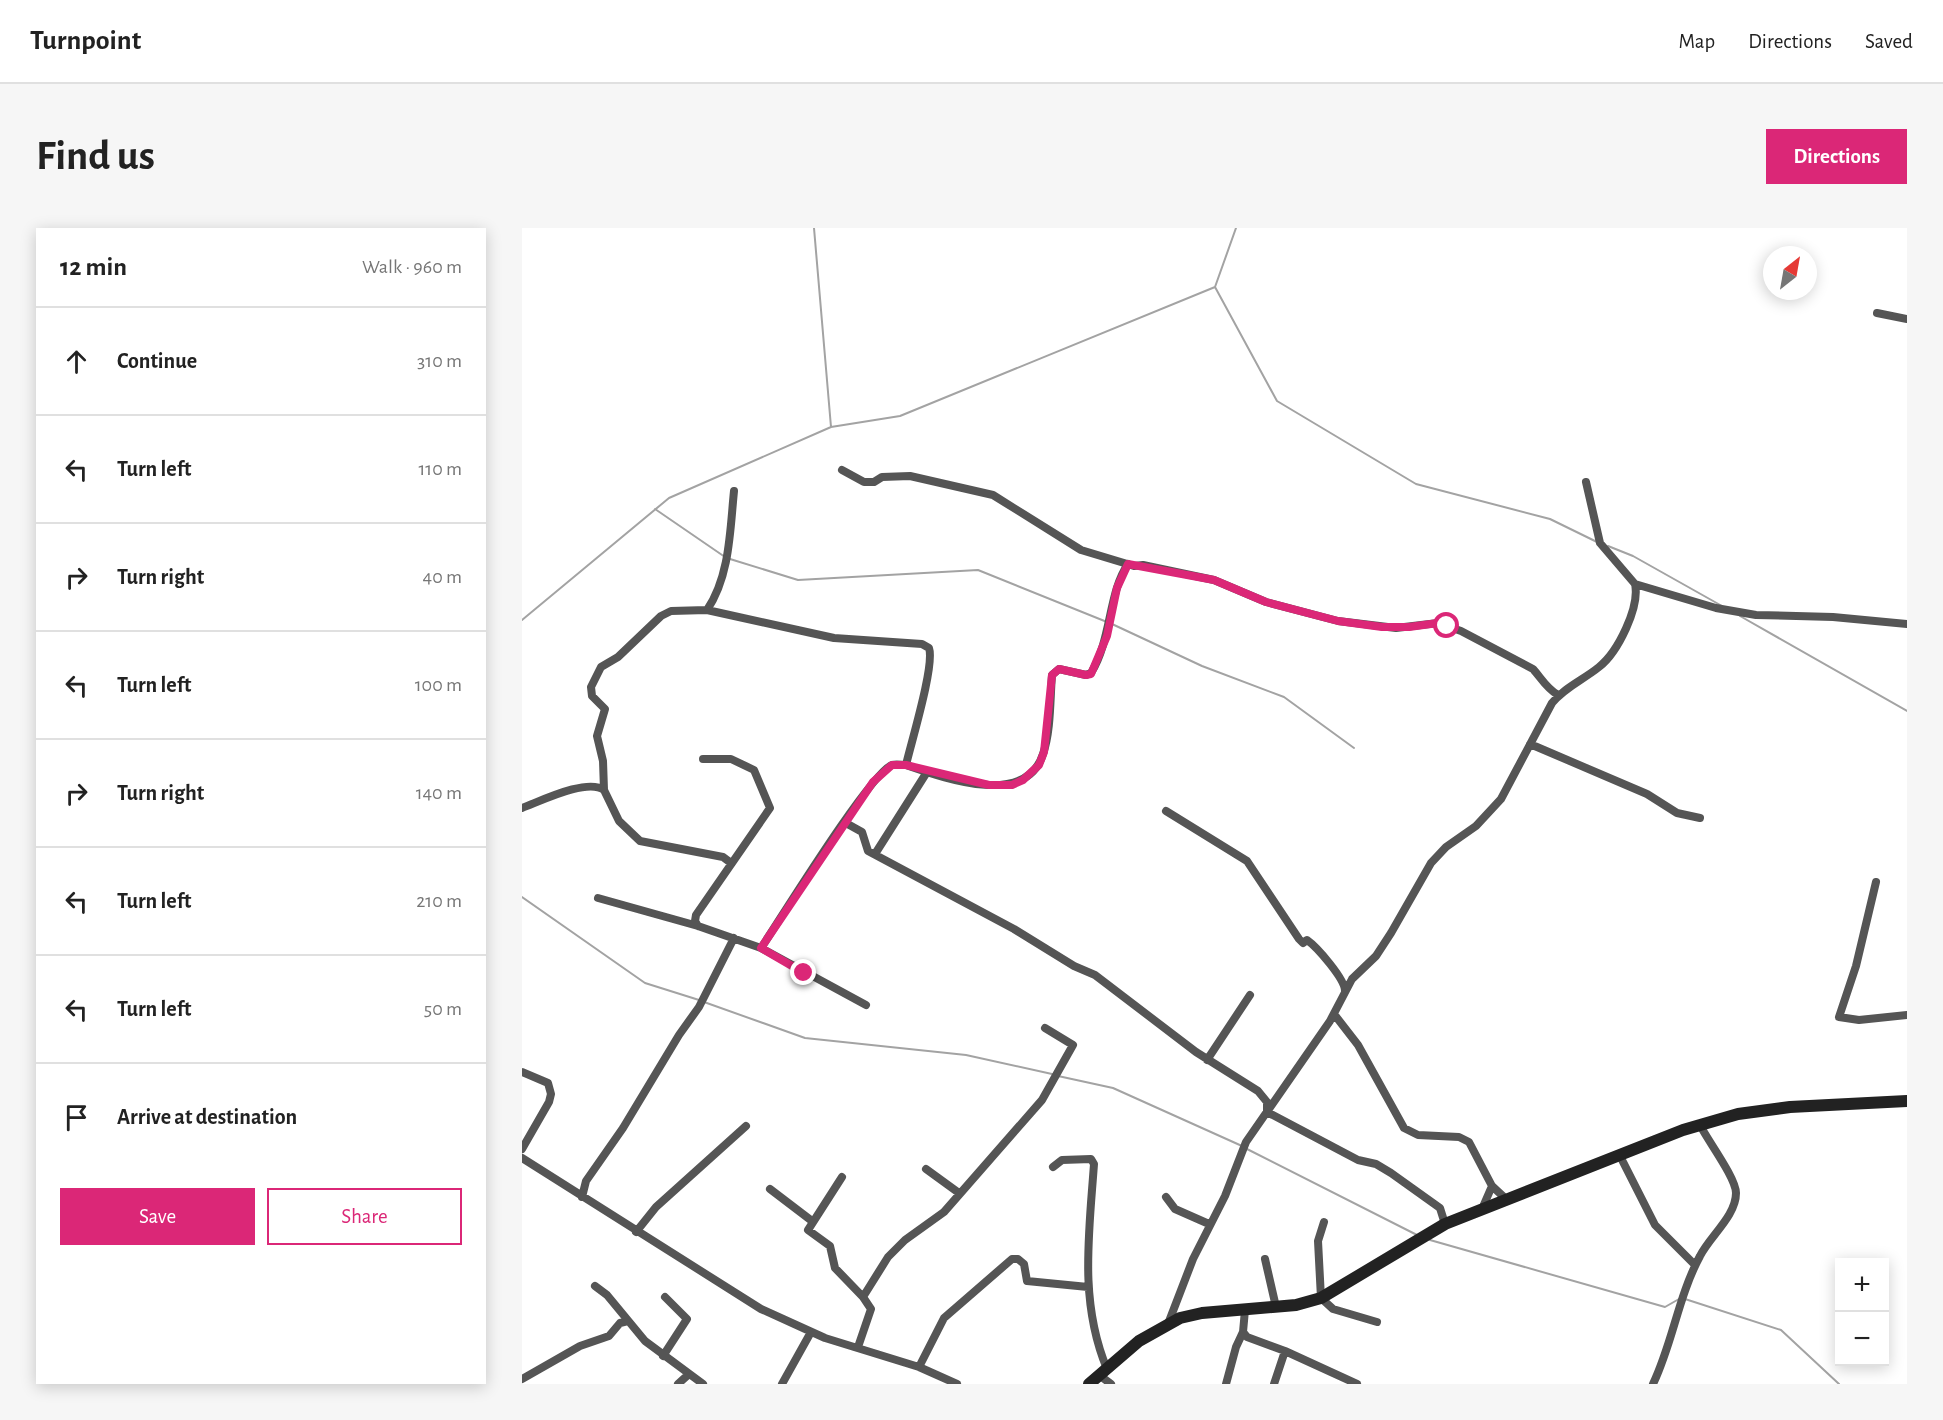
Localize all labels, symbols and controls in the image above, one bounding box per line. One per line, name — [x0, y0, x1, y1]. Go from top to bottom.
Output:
text: Turnpoint — [30, 27, 141, 55]
text: Map — [1679, 31, 1715, 52]
text: Directions — [1748, 31, 1832, 52]
text: Saved — [1865, 31, 1913, 52]
button: Directions — [1766, 129, 1907, 184]
text: Find us — [36, 135, 155, 177]
north arrow — [1763, 246, 1817, 300]
text: 12 min — [60, 254, 127, 280]
text: Walk · 960 m — [362, 257, 462, 277]
icon: ahead — [60, 345, 93, 378]
text: Continue — [117, 350, 197, 372]
text: 310 m — [417, 351, 462, 371]
icon: left — [60, 453, 93, 486]
text: Turn left — [117, 458, 191, 480]
text: 110 m — [418, 459, 462, 479]
icon: right — [60, 561, 93, 594]
text: Turn right — [117, 566, 204, 588]
text: 40 m — [423, 567, 462, 587]
route start — [1433, 612, 1459, 638]
icon: left — [60, 669, 93, 702]
text: Turn left — [117, 674, 191, 696]
text: 100 m — [415, 675, 462, 695]
icon: right — [60, 777, 93, 810]
text: Turn right — [117, 782, 204, 804]
text: 140 m — [416, 783, 462, 803]
icon: left — [60, 885, 93, 918]
text: Turn left — [117, 890, 191, 912]
text: 210 m — [416, 891, 462, 911]
route end — [790, 959, 816, 985]
icon: left — [60, 993, 93, 1026]
text: Turn left — [117, 998, 191, 1020]
text: 50 m — [424, 999, 462, 1019]
icon: arrive — [60, 1101, 93, 1134]
text: Arrive at destination — [117, 1106, 297, 1128]
button: Save — [60, 1188, 255, 1245]
button: Share — [267, 1188, 462, 1245]
map controls — [1835, 1258, 1889, 1366]
button: + — [1835, 1258, 1889, 1312]
button: − — [1835, 1312, 1889, 1366]

